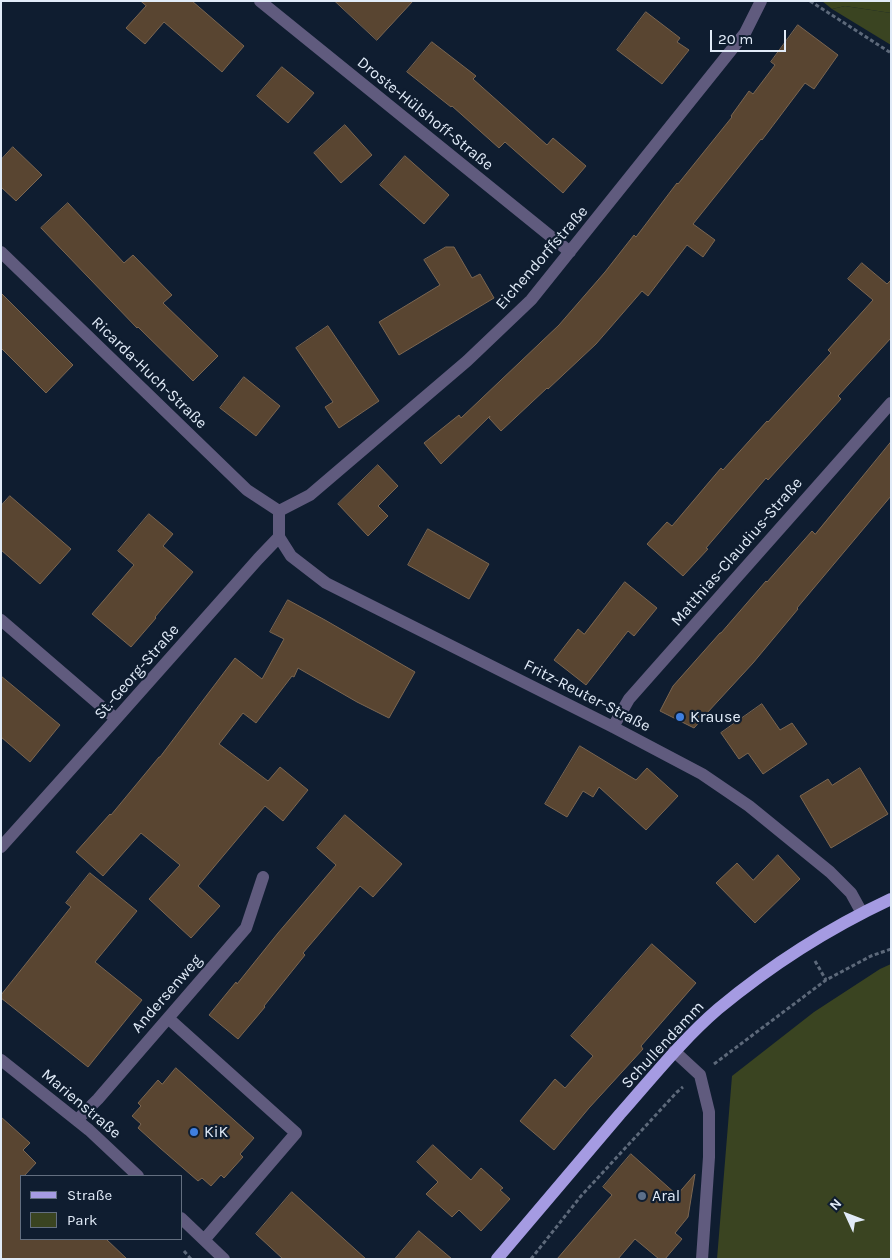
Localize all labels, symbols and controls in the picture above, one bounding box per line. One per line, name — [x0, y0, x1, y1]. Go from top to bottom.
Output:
scale bar — [712, 20, 788, 52]
text: 20 m — [718, 30, 753, 48]
street label: Droste-Hülshoff-Straße — [353, 53, 497, 175]
street label: Eichendorffstraße — [492, 202, 592, 314]
street label: Ricarda-Huch-Straße — [87, 313, 211, 433]
street label: Matthias-Claudius-Straße — [667, 474, 807, 630]
street label: St.-Georg-Straße — [90, 620, 184, 724]
street label: Fritz-Reuter-Straße — [520, 656, 654, 736]
place label: Krause — [690, 707, 741, 727]
marker: Krause — [674, 711, 686, 723]
street label: Andersenweg — [128, 951, 206, 1037]
street label: Schullendamm — [618, 997, 708, 1093]
street label: Marienstraße — [37, 1065, 125, 1143]
place label: KiK — [204, 1122, 228, 1142]
marker: KiK — [188, 1126, 200, 1138]
legend — [20, 1175, 182, 1240]
text: Straße — [67, 1186, 112, 1204]
place label: Aral — [652, 1186, 680, 1206]
marker: Aral — [636, 1190, 648, 1202]
north arrow — [822, 1190, 872, 1240]
text: N — [826, 1195, 845, 1214]
text: Park — [67, 1211, 97, 1229]

